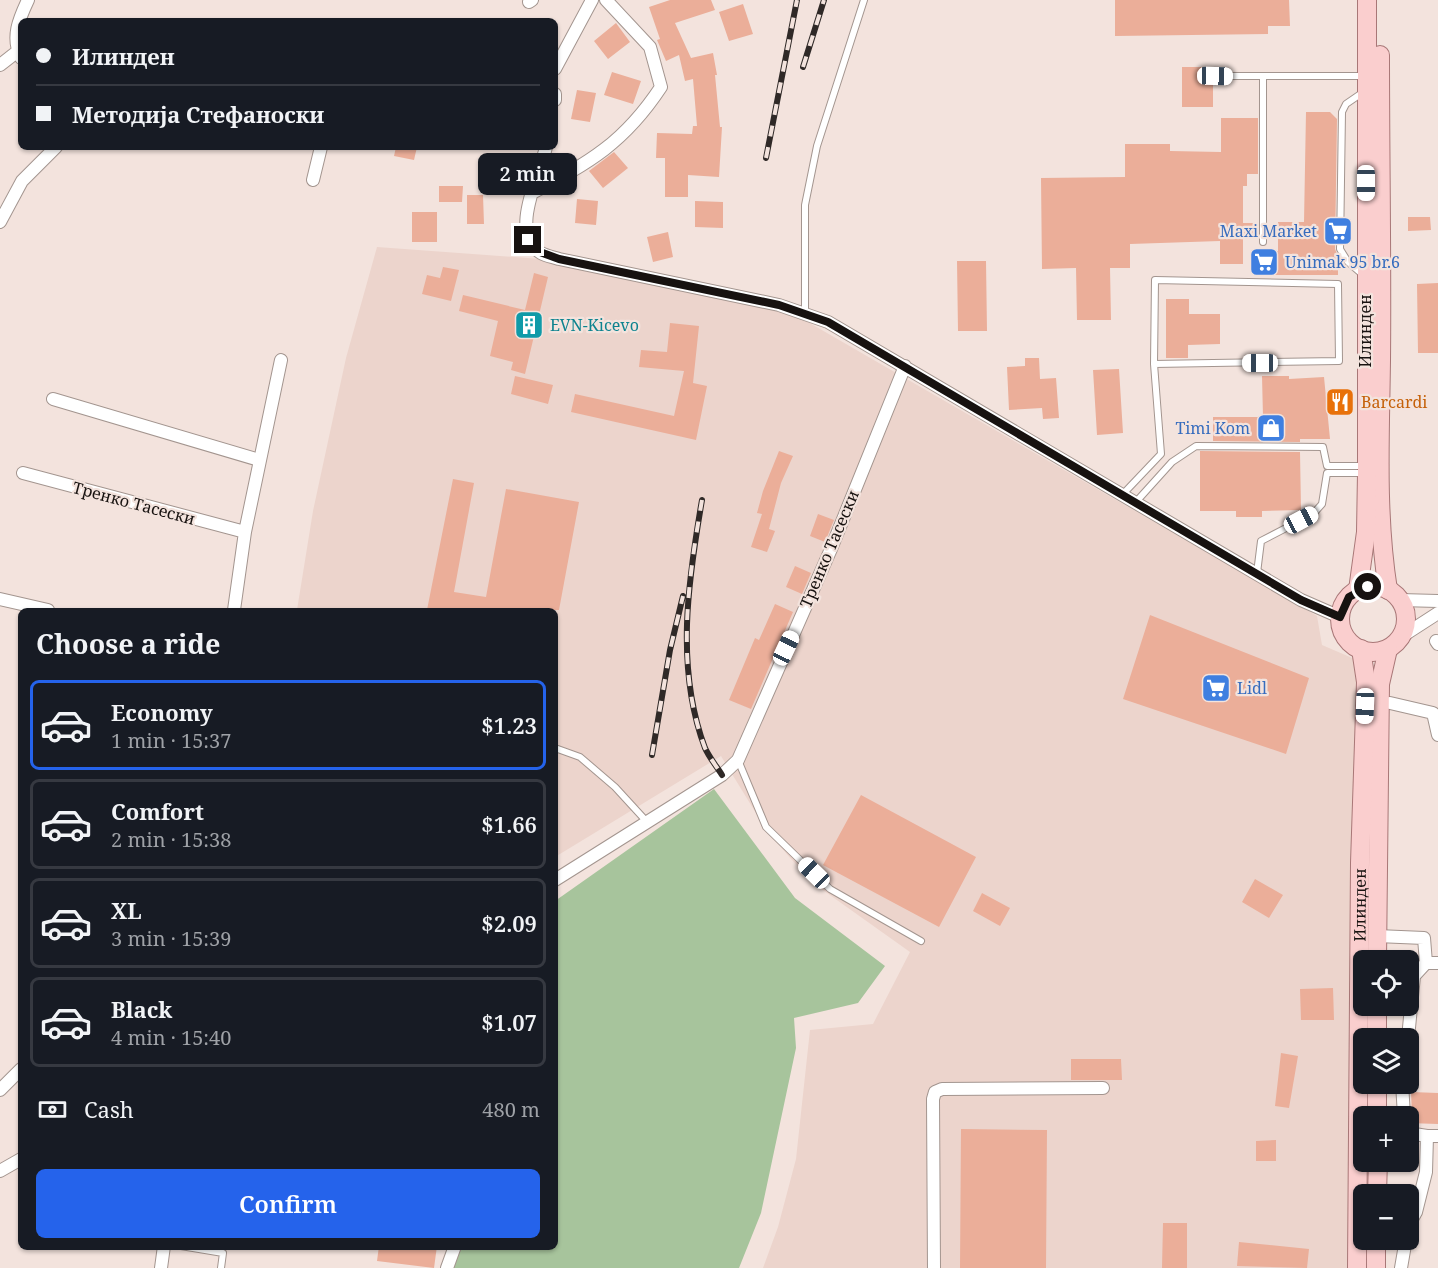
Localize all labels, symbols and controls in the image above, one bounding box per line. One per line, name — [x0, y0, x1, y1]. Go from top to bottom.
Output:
text: Илинден — [72, 41, 175, 71]
car — [1197, 67, 1233, 85]
text: Методија Стефаноски — [72, 99, 324, 129]
callout: 2 min — [478, 153, 578, 195]
text: 2 min — [500, 160, 555, 187]
car — [1357, 165, 1375, 201]
supermarket icon: Maxi Market — [1322, 215, 1354, 247]
place label: Maxi Market — [1220, 220, 1317, 242]
route end — [514, 226, 541, 253]
supermarket icon: Unimak 95 br.6 — [1248, 246, 1280, 278]
place label: Unimak 95 br.6 — [1285, 251, 1400, 273]
street label: Илинден — [1354, 294, 1376, 368]
building icon: EVN-Kicevo — [513, 309, 545, 341]
place label: EVN-Kicevo — [550, 314, 639, 336]
car — [1242, 354, 1278, 372]
restaurant icon: Barcardi — [1324, 386, 1356, 418]
place label: Barcardi — [1361, 391, 1427, 413]
shop icon: Timi Kom — [1255, 412, 1287, 444]
place label: Timi Kom — [1175, 417, 1250, 439]
street label: Тренко Тасески — [70, 476, 198, 530]
street label: Тренко Тасески — [794, 487, 864, 611]
car — [1281, 504, 1321, 536]
route start — [1354, 573, 1381, 600]
text: Choose a ride — [36, 625, 221, 662]
car — [770, 628, 802, 668]
supermarket icon: Lidl — [1200, 672, 1232, 704]
place label: Lidl — [1237, 677, 1267, 699]
car — [1355, 688, 1375, 724]
text: Economy — [111, 697, 213, 727]
icon: car — [39, 698, 93, 752]
text: $1.23 — [481, 710, 537, 740]
text: 1 min · 15:37 — [111, 727, 231, 754]
text: Comfort — [111, 796, 204, 826]
icon: car — [39, 797, 93, 851]
text: $1.66 — [481, 809, 537, 839]
text: 2 min · 15:38 — [111, 826, 231, 853]
car — [795, 854, 833, 892]
street label: Илинден — [1348, 868, 1371, 942]
text: XL — [111, 895, 142, 925]
icon: car — [39, 896, 93, 950]
text: $2.09 — [481, 908, 537, 938]
text: 3 min · 15:39 — [111, 925, 231, 952]
map controls — [1353, 950, 1419, 1250]
button: locate — [1353, 950, 1419, 1016]
text: Black — [111, 994, 172, 1024]
icon: car — [39, 995, 93, 1049]
text: $1.07 — [481, 1007, 537, 1037]
text: 4 min · 15:40 — [111, 1024, 231, 1051]
button: layers — [1353, 1028, 1419, 1094]
icon: cash — [36, 1093, 69, 1126]
text: Cash — [84, 1094, 134, 1124]
text: 480 m — [482, 1096, 540, 1123]
button: + — [1353, 1106, 1419, 1172]
button: Confirm — [36, 1169, 540, 1238]
button: − — [1353, 1184, 1419, 1250]

